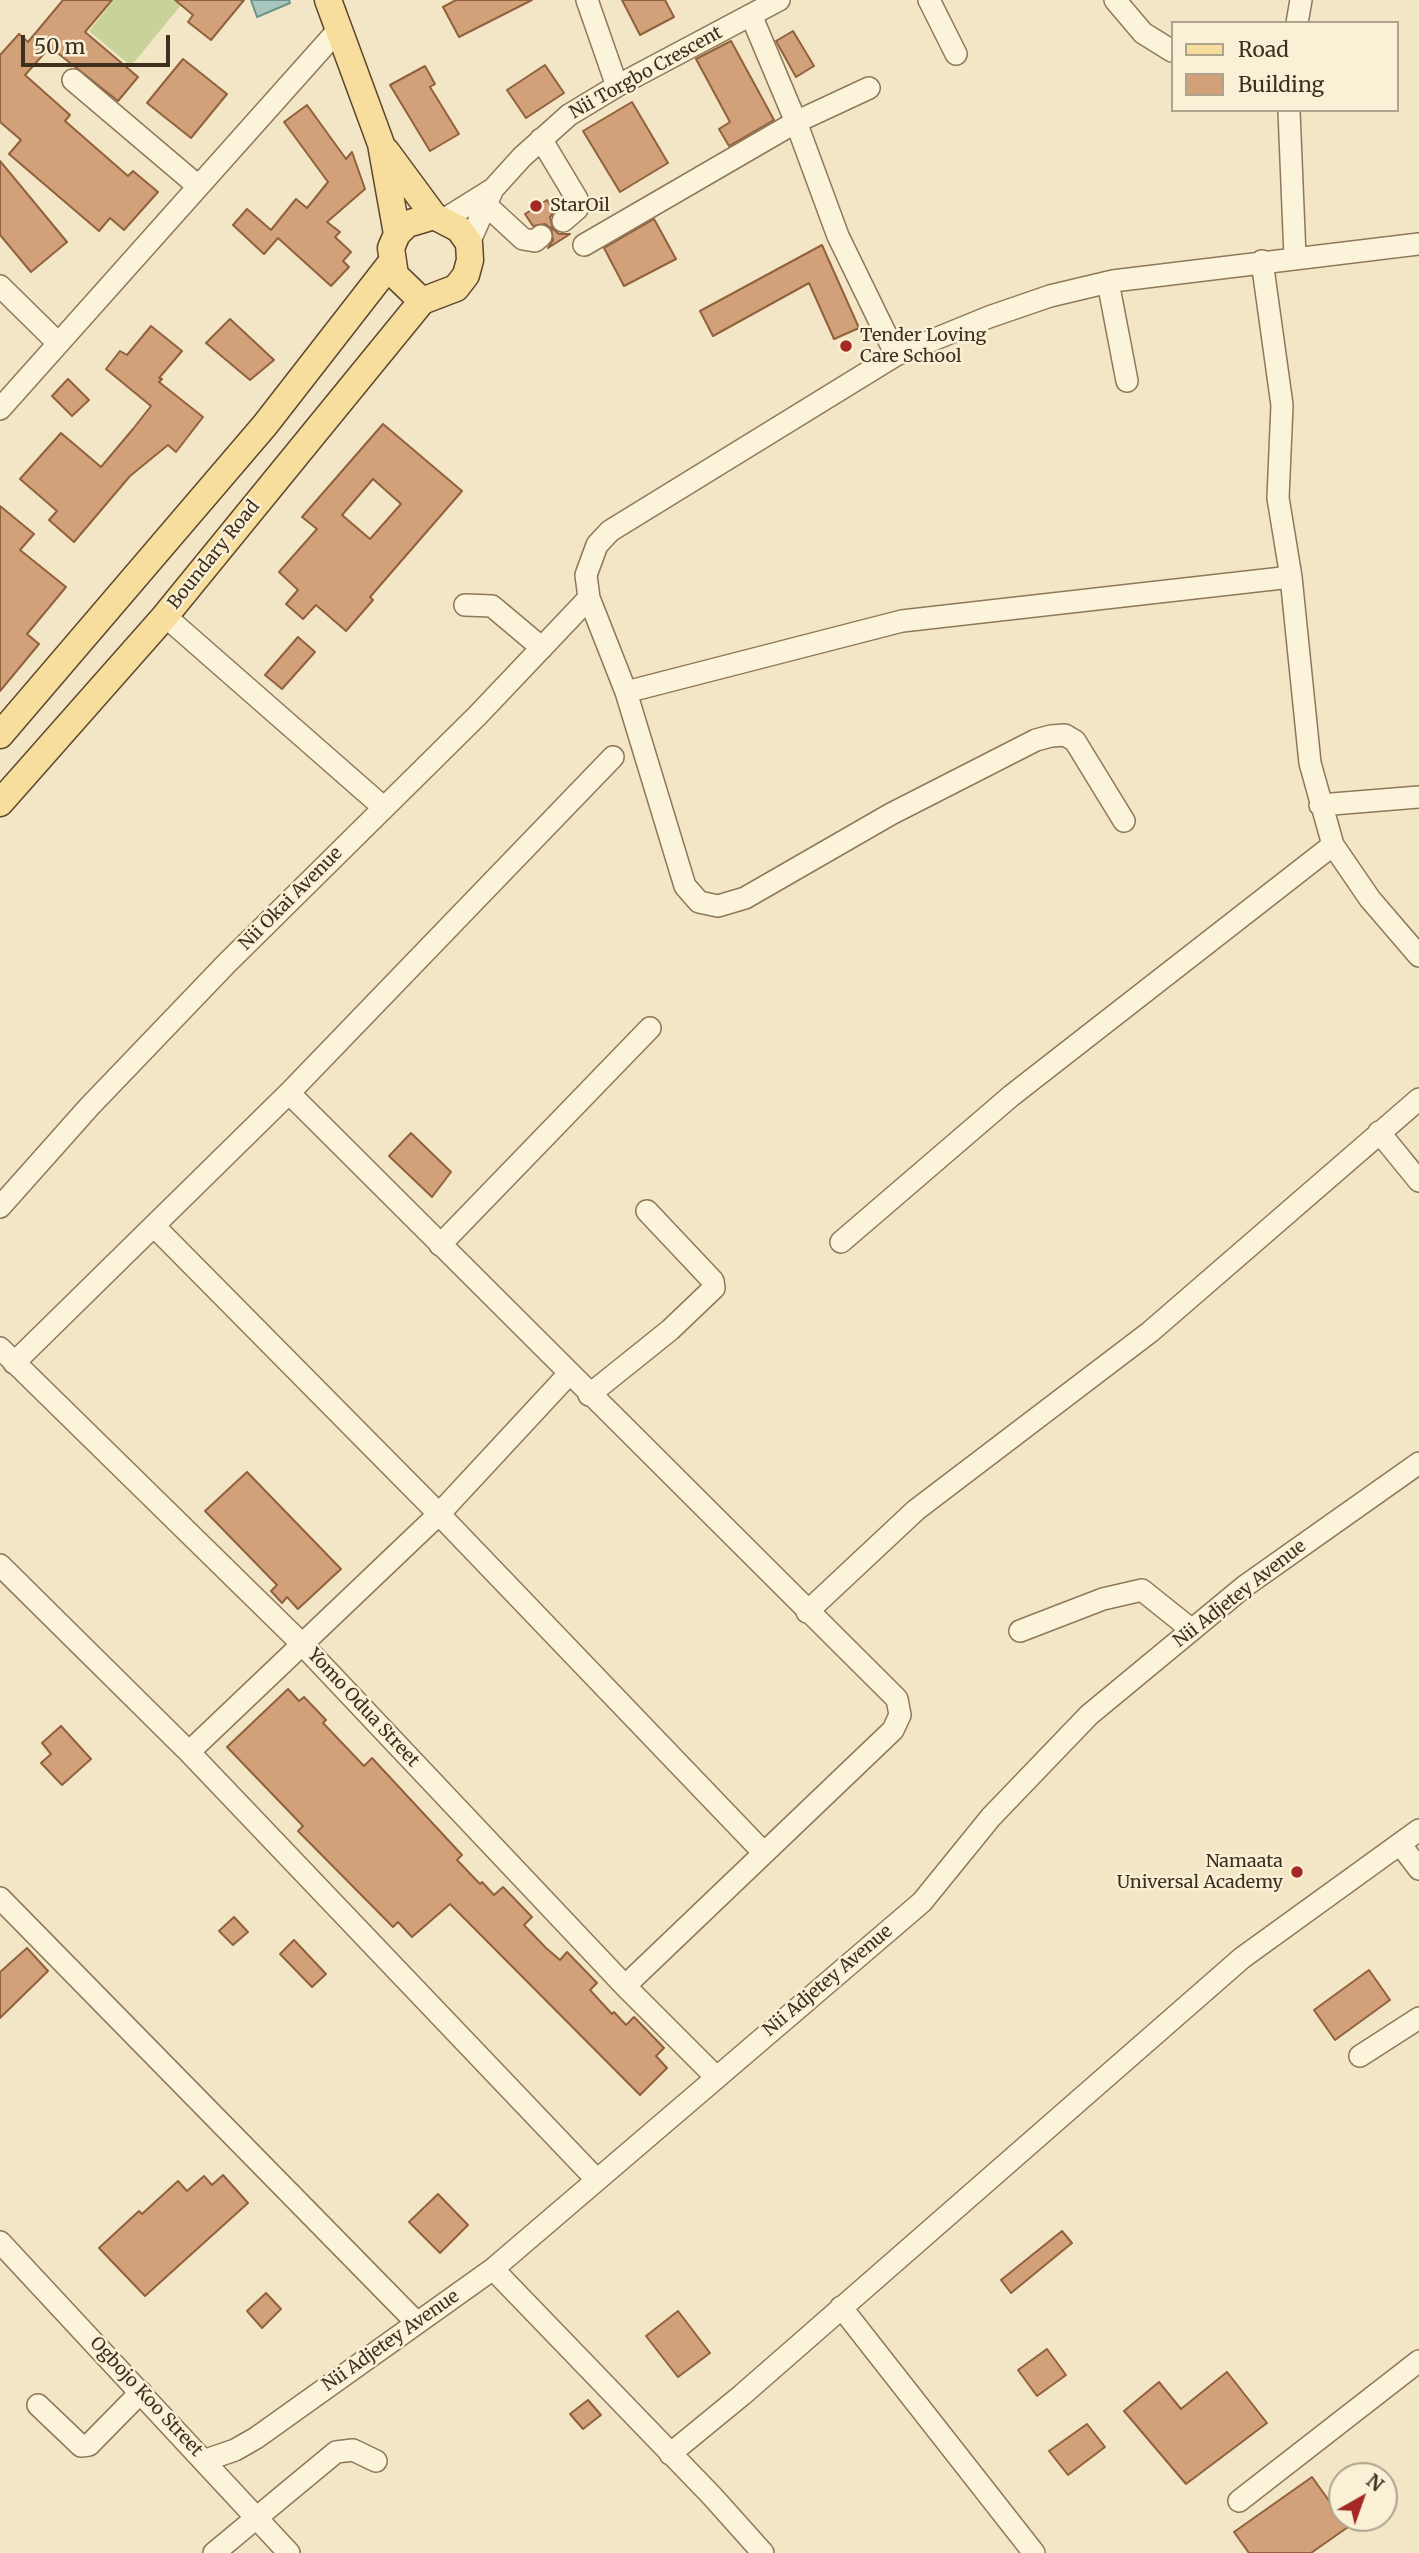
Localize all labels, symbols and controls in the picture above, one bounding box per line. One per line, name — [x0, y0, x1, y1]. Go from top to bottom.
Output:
scale bar — [24, 21, 173, 65]
legend — [1170, 21, 1398, 112]
street label: Nii Torgbo Crescent — [566, 22, 726, 124]
text: 50 m — [34, 33, 85, 60]
text: Road — [1238, 36, 1289, 63]
text: Building — [1238, 71, 1324, 98]
place label: StarOil — [550, 195, 610, 217]
marker: StarOil — [528, 198, 544, 214]
place label: Tender Loving Care School — [860, 325, 986, 368]
marker: Tender Loving Care School — [838, 338, 854, 354]
street label: Boundary Road — [164, 496, 264, 614]
street label: Nii Okai Avenue — [235, 843, 347, 955]
street label: Nii Adjetey Avenue — [1170, 1536, 1310, 1652]
street label: Yomo Odua Street — [303, 1644, 423, 1772]
place label: Namaata Universal Academy — [1117, 1851, 1283, 1894]
marker: Namaata Universal Academy — [1289, 1864, 1305, 1880]
street label: Nii Adjetey Avenue — [759, 1921, 897, 2041]
street label: Nii Adjetey Avenue — [319, 2286, 463, 2396]
street label: Ogbojo Koo Street — [85, 2333, 207, 2461]
north arrow — [1328, 2462, 1398, 2532]
text: N — [1362, 2468, 1389, 2496]

